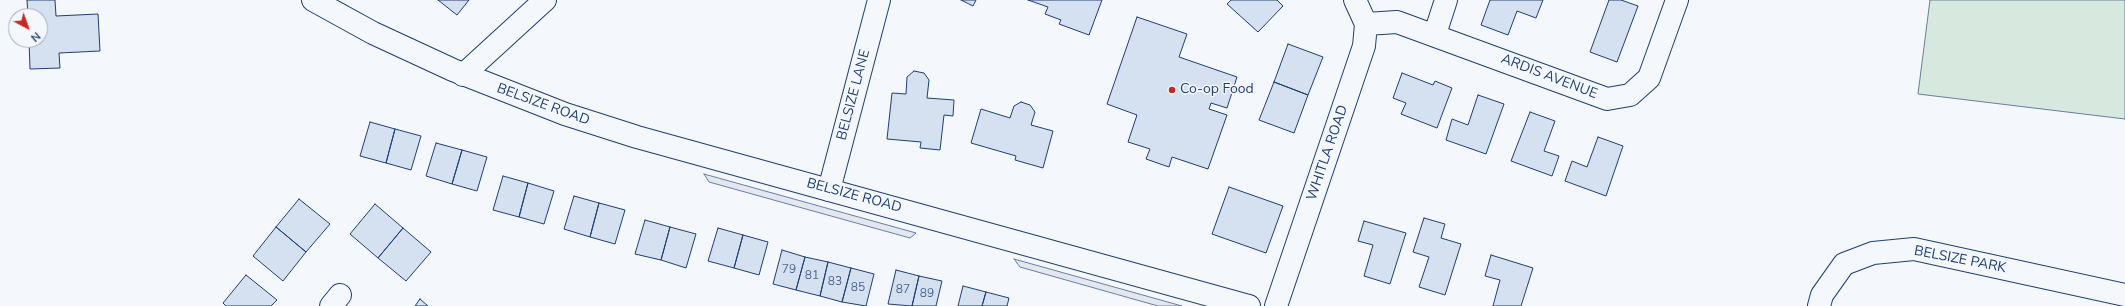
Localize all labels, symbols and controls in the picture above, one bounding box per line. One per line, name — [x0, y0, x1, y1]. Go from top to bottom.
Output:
north arrow — [8, 8, 48, 48]
text: N — [28, 28, 44, 45]
street label: BELSIZE LANE — [834, 48, 874, 142]
street label: ARDIS AVENUE — [1499, 51, 1599, 103]
street label: BELSIZE ROAD — [494, 80, 592, 130]
place label: Co-op Food — [1180, 82, 1254, 98]
marker: Co-op Food — [1167, 85, 1177, 95]
street label: WHITLA ROAD — [1304, 103, 1352, 203]
street label: BELSIZE ROAD — [805, 175, 903, 217]
street label: BELSIZE PARK — [1913, 243, 2007, 277]
house number: 79 — [782, 263, 796, 277]
house number: 81 — [805, 269, 819, 283]
house number: 83 — [828, 275, 842, 289]
house number: 85 — [851, 281, 865, 295]
house number: 87 — [896, 283, 910, 297]
house number: 89 — [920, 287, 934, 301]

